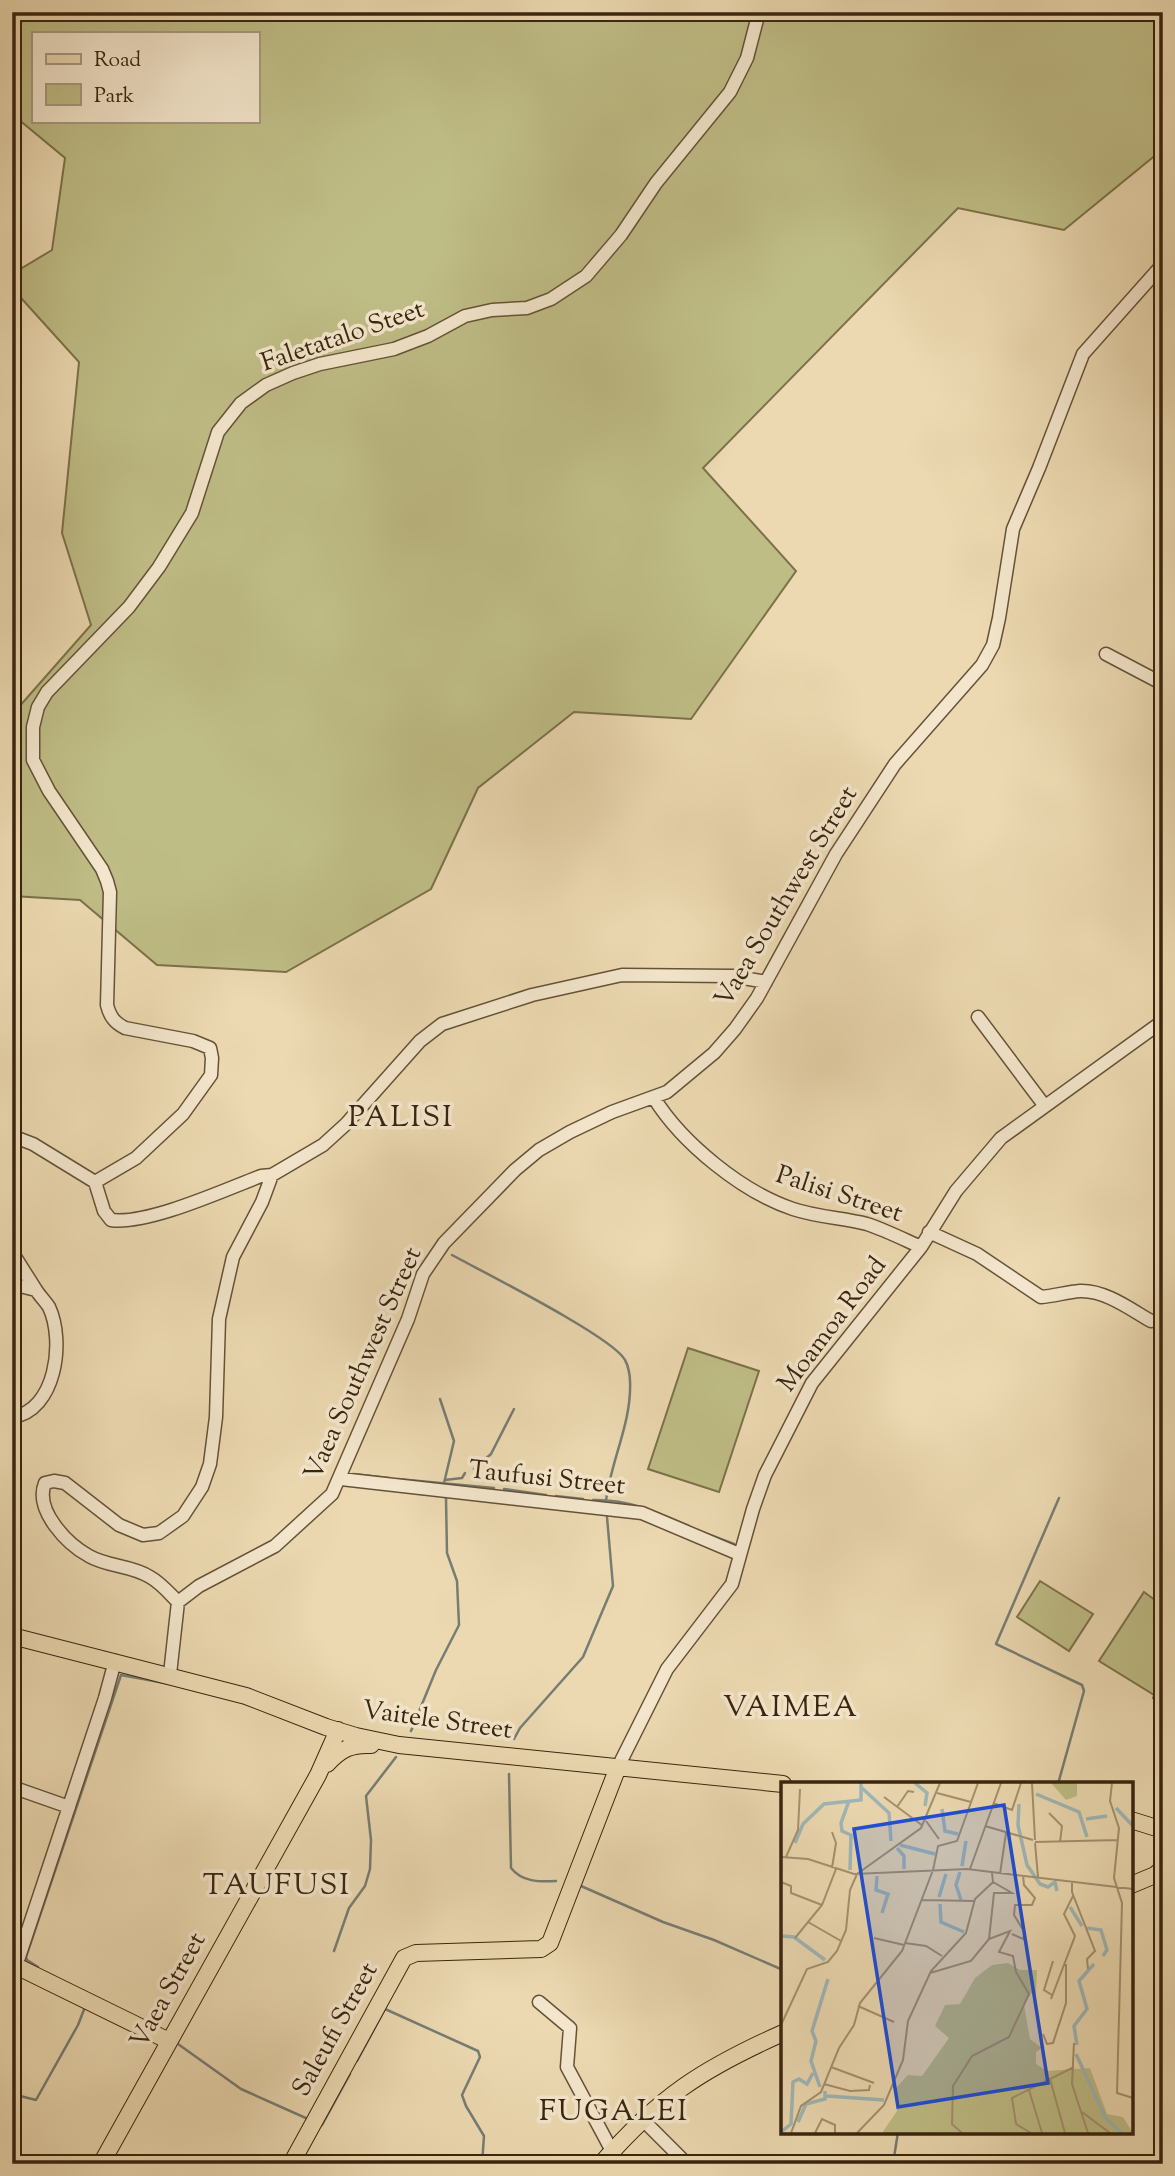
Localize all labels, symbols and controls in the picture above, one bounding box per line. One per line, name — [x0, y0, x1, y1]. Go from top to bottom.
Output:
legend — [32, 32, 259, 122]
text: Road — [94, 46, 141, 76]
text: Park — [94, 82, 135, 112]
street label: Faletatalo Steet — [256, 292, 430, 382]
street label: Vaea Southwest Street — [706, 779, 868, 1014]
district label: PALISI — [348, 1097, 454, 1140]
street label: Palisi Street — [771, 1157, 907, 1233]
street label: Vaea Southwest Street — [296, 1241, 432, 1487]
street label: Moamoa Road — [770, 1249, 896, 1400]
street label: Taufusi Street — [467, 1452, 627, 1506]
district label: VAIMEA — [723, 1687, 859, 1730]
street label: Vaitele Street — [359, 1692, 515, 1750]
inset map — [781, 1782, 1133, 2134]
district label: TAUFUSI — [203, 1865, 351, 1908]
street label: Vaea Street — [122, 1926, 216, 2056]
street label: Saleufi Street — [284, 1956, 388, 2104]
district label: FUGALEI — [539, 2091, 689, 2134]

